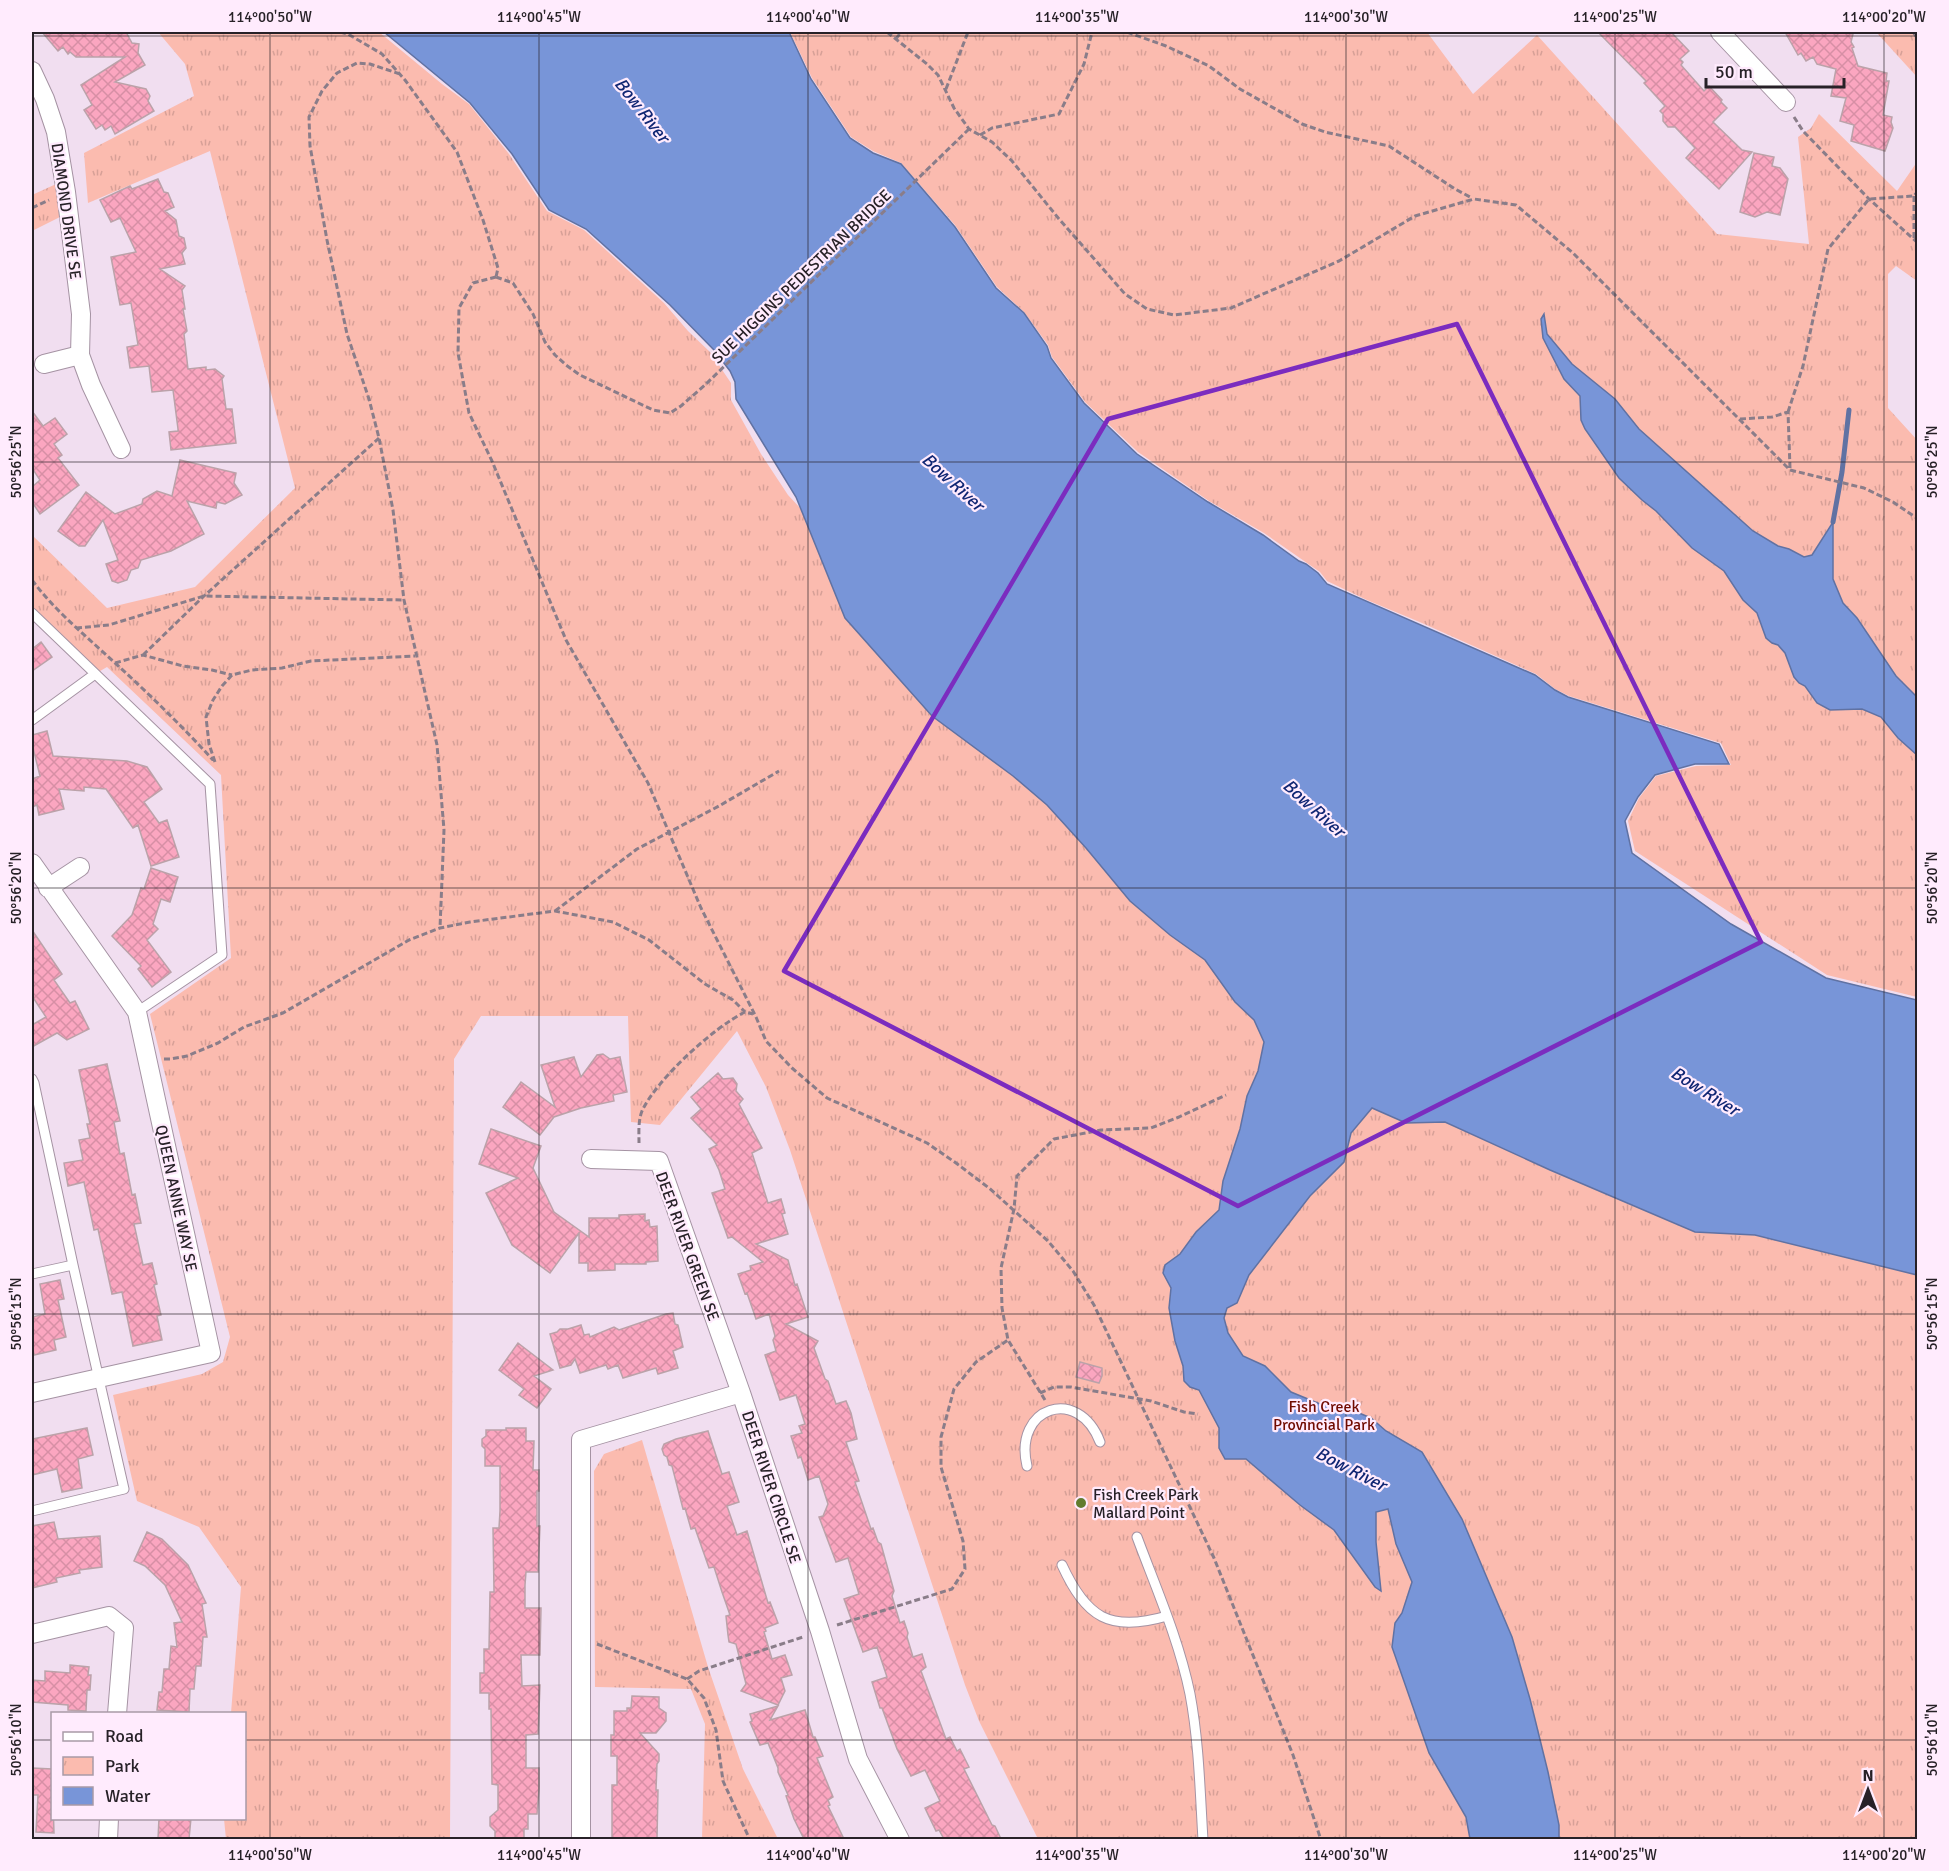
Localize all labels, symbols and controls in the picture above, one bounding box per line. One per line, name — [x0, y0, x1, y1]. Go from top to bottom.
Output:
text: 114°00'50"W — [228, 8, 312, 26]
text: 114°00'45"W — [497, 8, 581, 26]
text: 114°00'40"W — [766, 8, 850, 26]
text: 114°00'35"W — [1035, 8, 1119, 26]
text: 114°00'30"W — [1304, 8, 1388, 26]
text: 114°00'25"W — [1573, 8, 1657, 26]
text: 114°00'20"W — [1842, 8, 1926, 26]
scale bar — [1706, 51, 1844, 89]
text: 50 m — [1715, 61, 1753, 83]
water label: Bow River — [610, 73, 676, 149]
street label: DIAMOND DRIVE SE — [47, 142, 85, 281]
street label: SUE HIGGINS PEDESTRIAN BRIDGE — [708, 185, 896, 368]
text: 50°56'25"N — [7, 425, 25, 499]
text: 50°56'25"N — [1923, 425, 1941, 499]
water label: Bow River — [917, 448, 990, 517]
water label: Bow River — [1278, 774, 1351, 843]
text: 50°56'20"N — [7, 851, 25, 925]
text: 50°56'20"N — [1923, 851, 1941, 925]
water label: Bow River — [1667, 1061, 1745, 1122]
street label: QUEEN ANNE WAY SE — [151, 1123, 201, 1273]
street label: DEER RIVER GREEN SE — [651, 1169, 723, 1324]
text: 50°56'15"N — [7, 1277, 25, 1351]
text: 50°56'15"N — [1923, 1277, 1941, 1351]
park label: Fish Creek Provincial Park — [1273, 1397, 1375, 1435]
street label: DEER RIVER CIRCLE SE — [737, 1408, 805, 1566]
water label: Bow River — [1312, 1442, 1392, 1497]
place label: Fish Creek Park Mallard Point — [1093, 1485, 1199, 1523]
marker: Fish Creek Park Mallard Point — [1074, 1496, 1088, 1510]
text: 50°56'10"N — [7, 1703, 25, 1777]
text: 50°56'10"N — [1923, 1703, 1941, 1777]
legend — [51, 1712, 246, 1820]
text: Road — [105, 1725, 144, 1747]
text: Park — [105, 1755, 140, 1777]
north arrow — [1838, 1760, 1898, 1820]
text: N — [1862, 1766, 1874, 1786]
text: Water — [105, 1785, 151, 1807]
text: 114°00'50"W — [228, 1846, 312, 1864]
text: 114°00'45"W — [497, 1846, 581, 1864]
text: 114°00'40"W — [766, 1846, 850, 1864]
text: 114°00'35"W — [1035, 1846, 1119, 1864]
text: 114°00'30"W — [1304, 1846, 1388, 1864]
text: 114°00'25"W — [1573, 1846, 1657, 1864]
text: 114°00'20"W — [1842, 1846, 1926, 1864]

